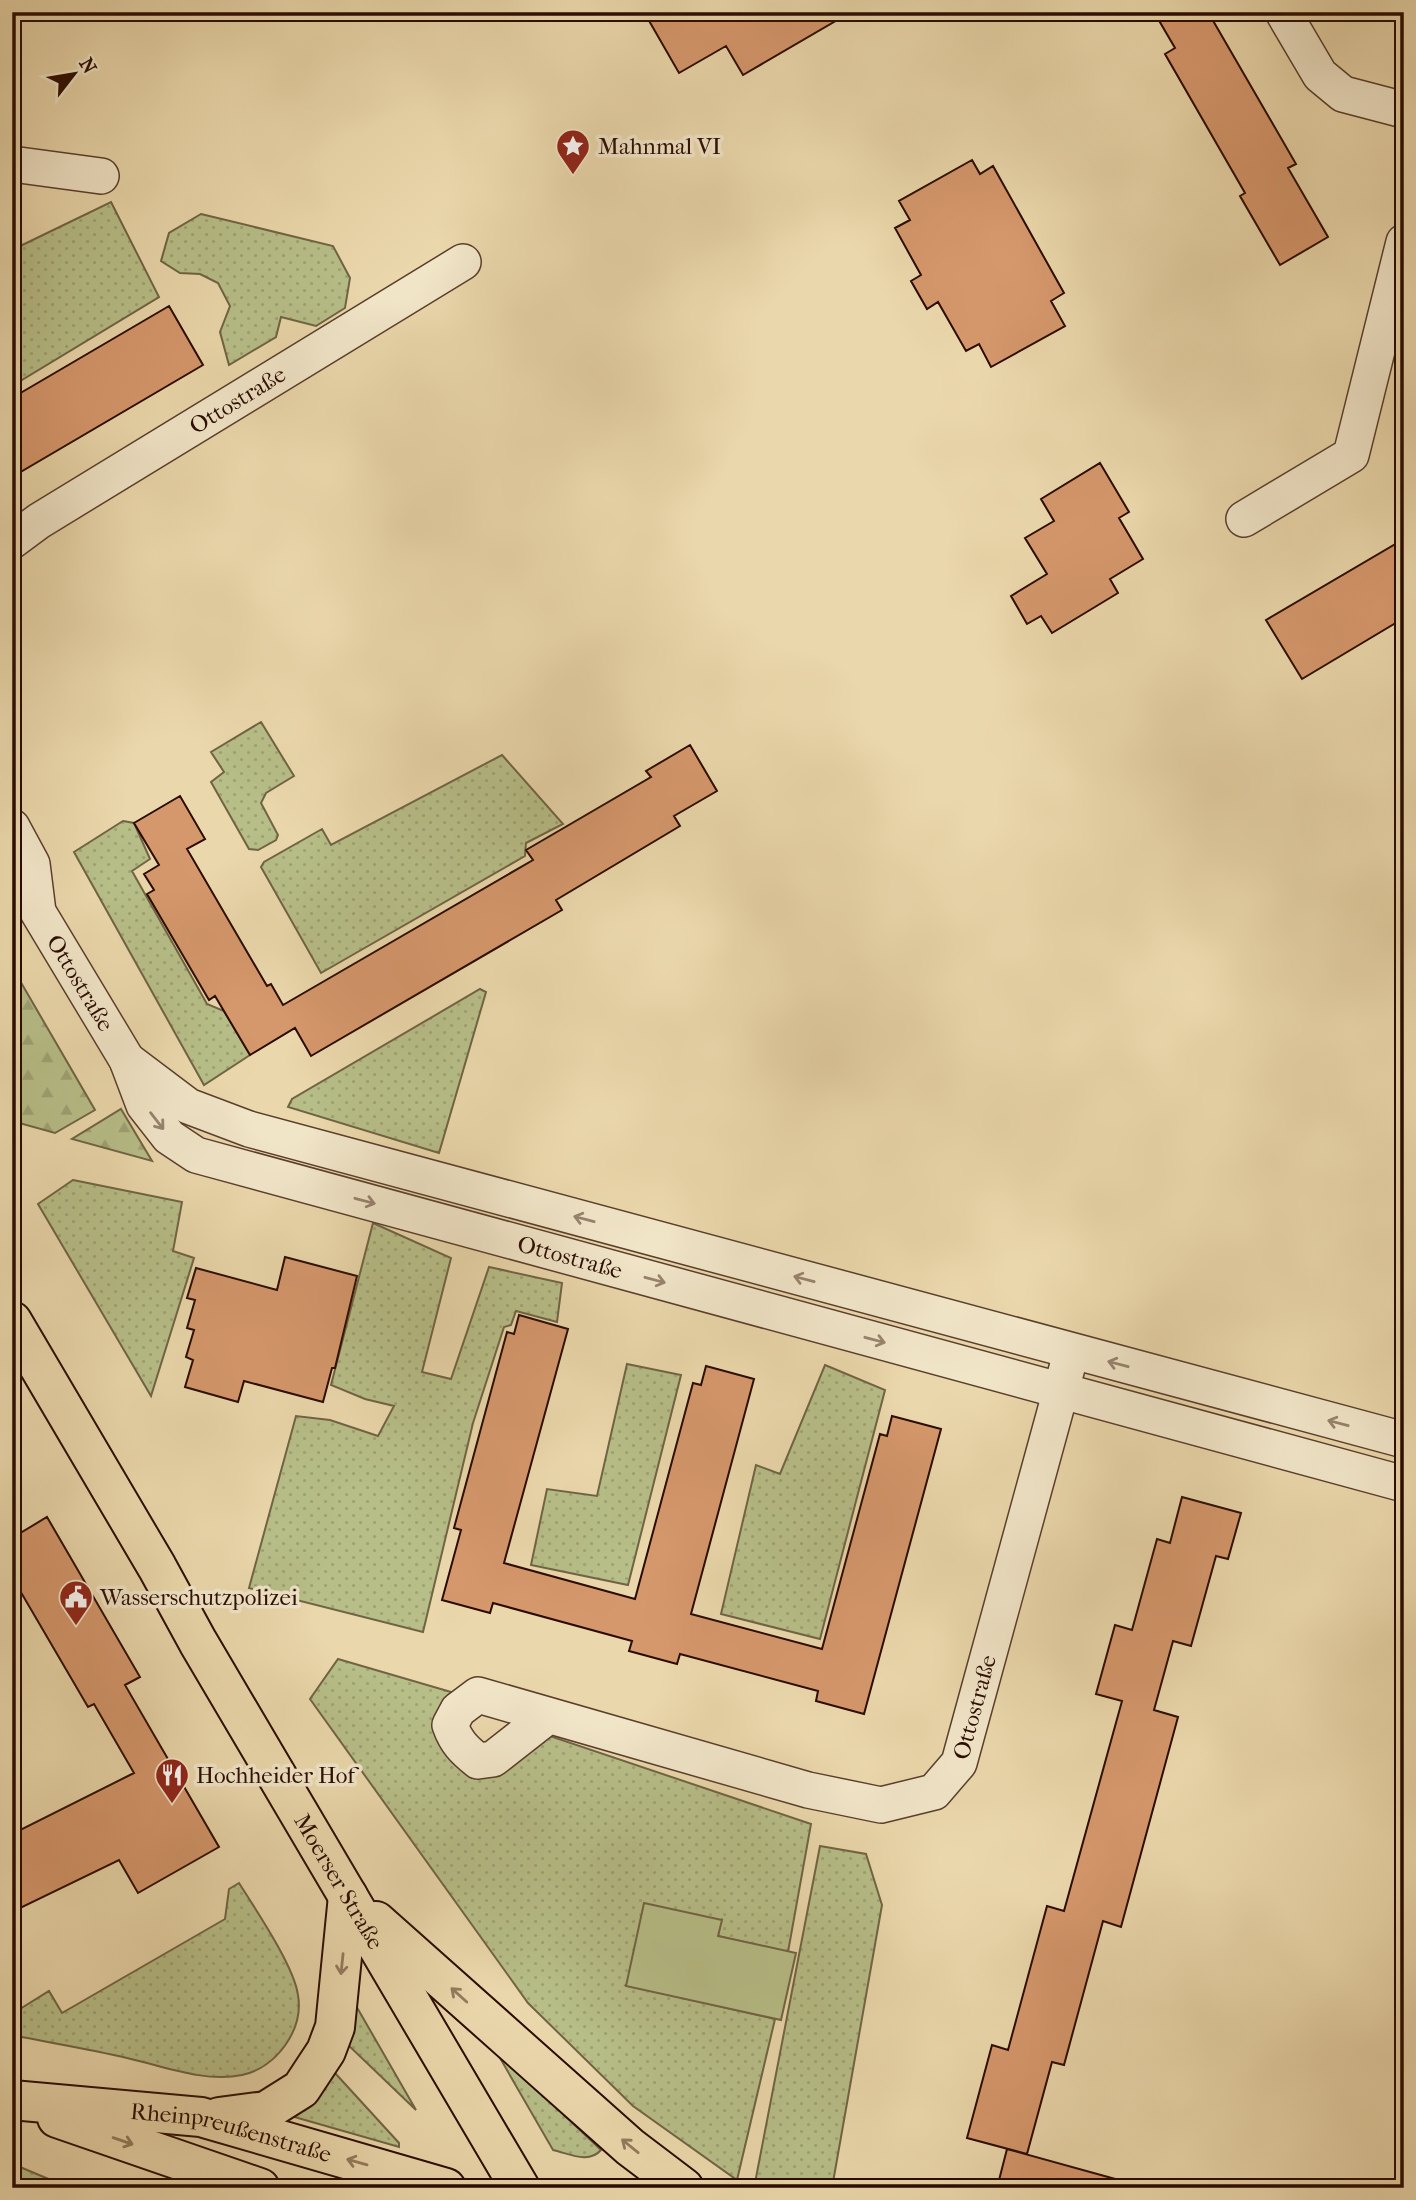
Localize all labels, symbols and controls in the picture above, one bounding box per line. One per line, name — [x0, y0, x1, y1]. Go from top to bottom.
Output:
north arrow — [38, 38, 108, 108]
text: N — [75, 54, 101, 78]
place icon: Mahnmal VI — [554, 127, 592, 176]
place label: Mahnmal VI — [598, 133, 721, 160]
street label: Ottostraße — [184, 360, 290, 439]
street label: Ottostraße — [41, 930, 120, 1036]
one-way arrow — [149, 1112, 164, 1130]
one-way arrow — [354, 1195, 376, 1208]
one-way arrow — [573, 1212, 595, 1225]
street label: Ottostraße — [515, 1230, 625, 1284]
one-way arrow — [793, 1271, 815, 1284]
one-way arrow — [644, 1275, 666, 1288]
one-way arrow — [863, 1335, 885, 1348]
one-way arrow — [1107, 1357, 1130, 1370]
one-way arrow — [1327, 1416, 1350, 1429]
public building icon: Wasserschutzpolizei — [57, 1578, 95, 1627]
place label: Wasserschutzpolizei — [99, 1584, 298, 1611]
street label: Ottostraße — [947, 1652, 1001, 1763]
restaurant icon: Hochheider Hof — [153, 1756, 191, 1805]
place label: Hochheider Hof — [196, 1762, 359, 1789]
street label: Moerser Straße — [289, 1809, 390, 1954]
one-way arrow — [335, 1952, 348, 1975]
one-way arrow — [450, 1987, 468, 2003]
street label: Rheinpreußenstraße — [129, 2097, 335, 2168]
one-way arrow — [112, 2136, 134, 2148]
one-way arrow — [621, 2138, 639, 2154]
one-way arrow — [346, 2155, 369, 2168]

